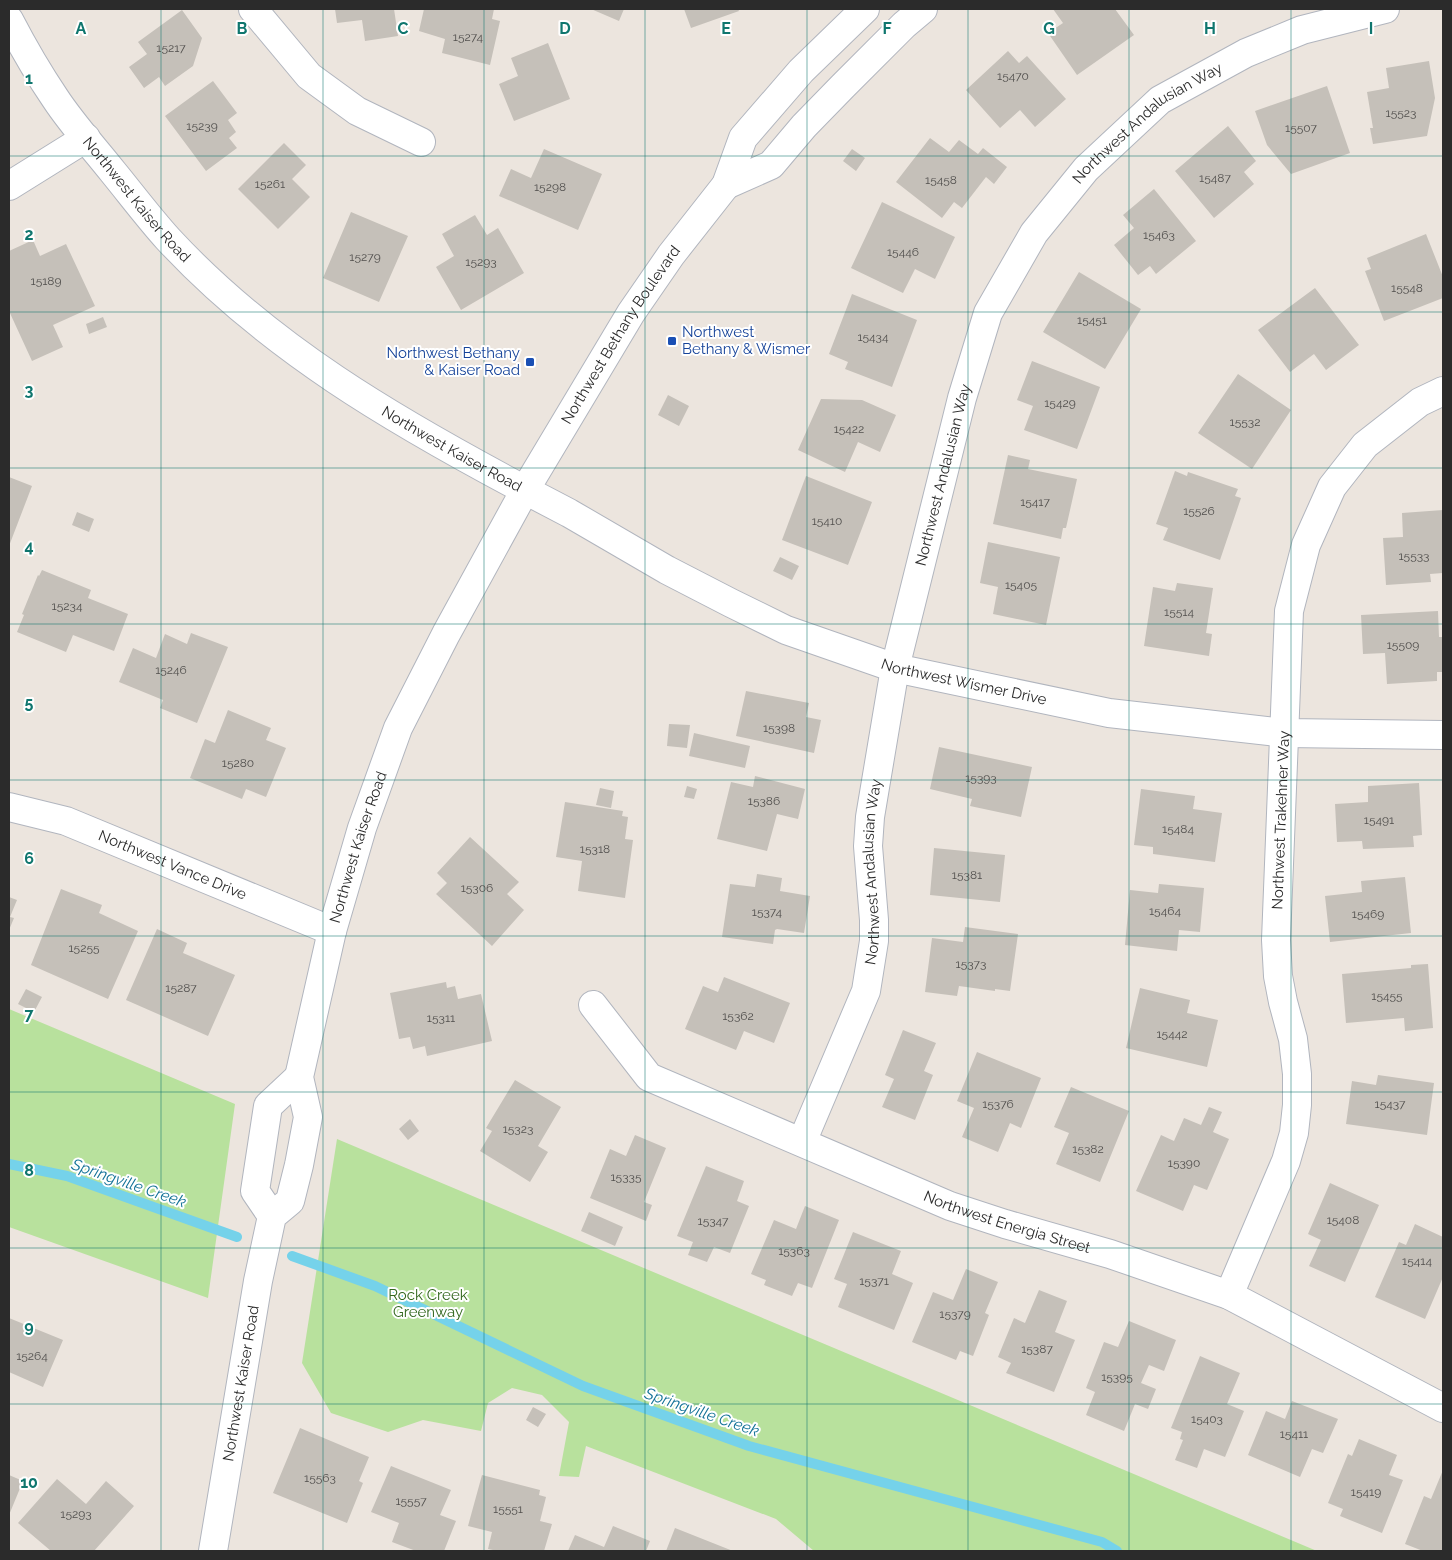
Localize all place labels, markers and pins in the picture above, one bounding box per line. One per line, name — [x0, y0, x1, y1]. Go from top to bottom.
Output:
place label: Northwest Bethany & Wismer — [682, 323, 811, 358]
marker: Northwest Bethany & Wismer — [666, 335, 678, 347]
place label: Northwest Bethany & Kaiser Road — [387, 344, 520, 379]
marker: Northwest Bethany & Kaiser Road — [524, 356, 536, 368]

